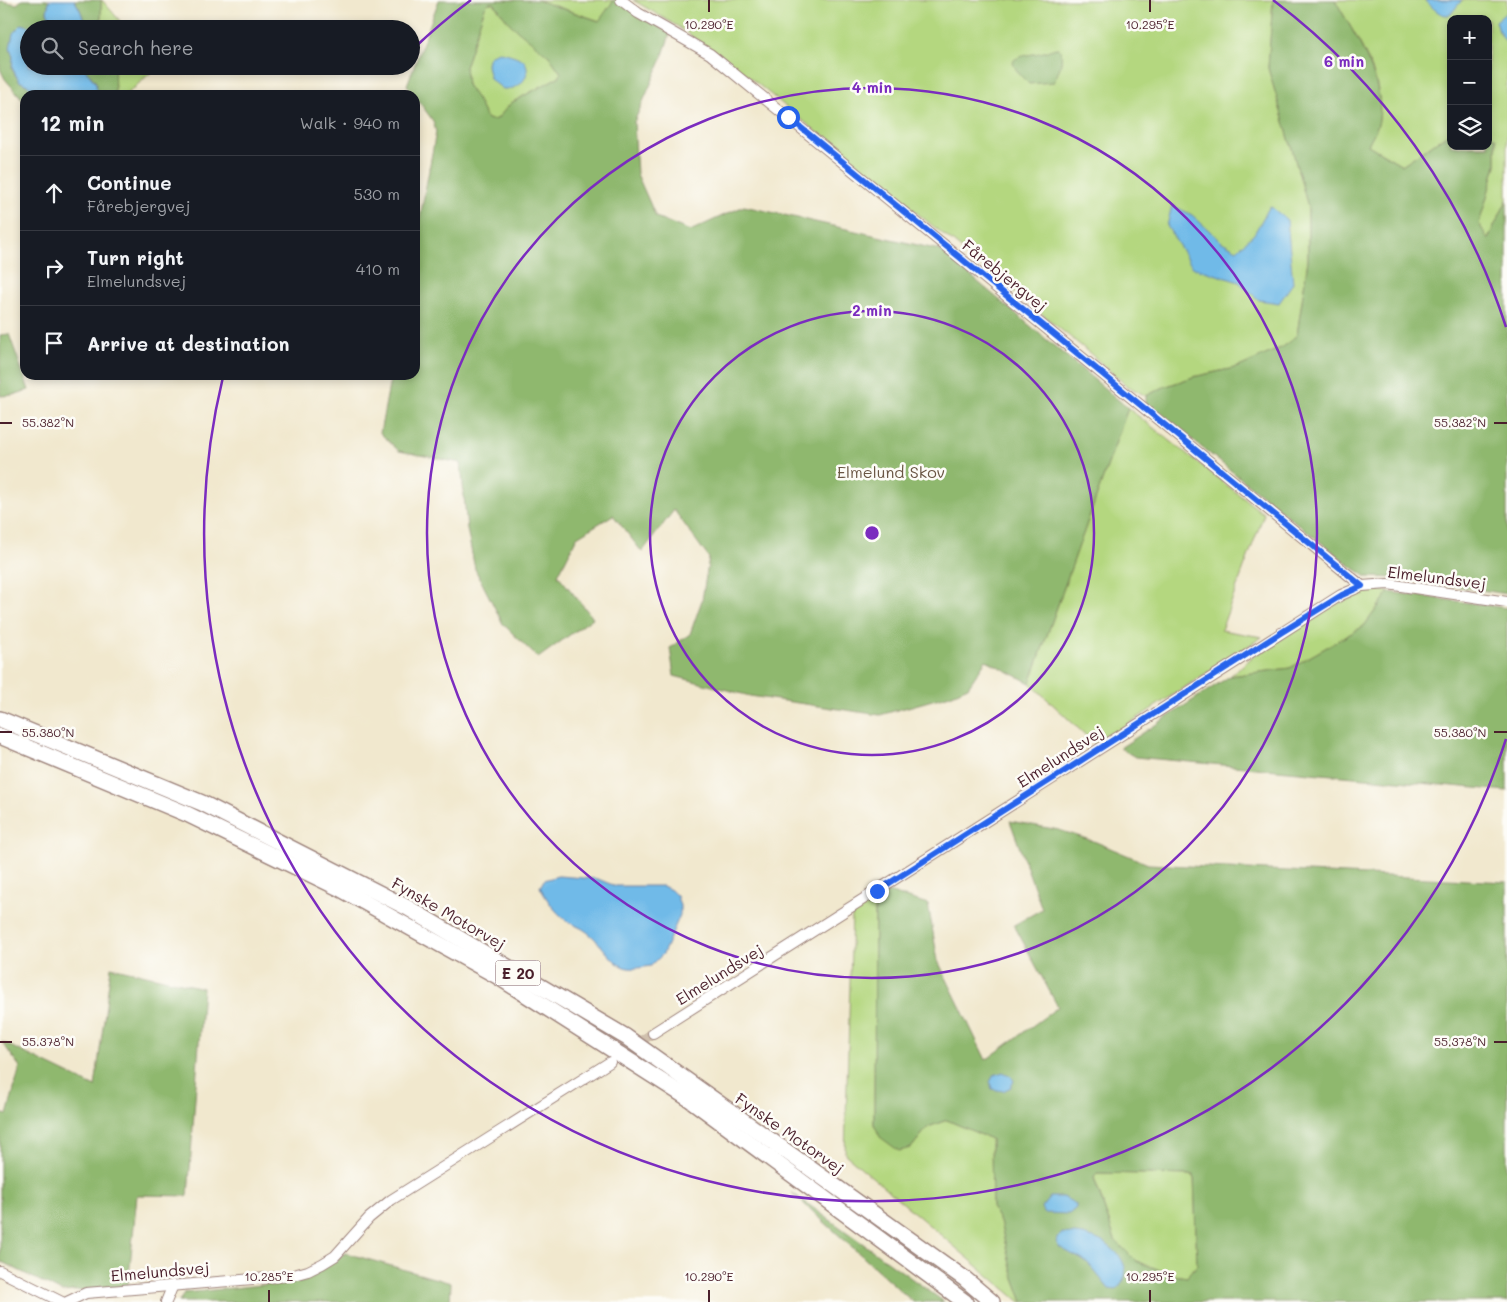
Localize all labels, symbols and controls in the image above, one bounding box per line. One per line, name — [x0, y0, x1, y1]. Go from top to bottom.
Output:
map controls — [1447, 15, 1492, 150]
button: + — [1447, 15, 1492, 60]
text: 10.290°E — [685, 16, 734, 32]
text: 10.295°E — [1126, 16, 1174, 32]
search box — [20, 20, 420, 75]
icon: search — [38, 34, 66, 62]
text: Search here — [78, 35, 194, 60]
text: 6 min — [1324, 51, 1364, 71]
button: − — [1447, 60, 1492, 105]
text: 4 min — [852, 77, 892, 97]
button: layers — [1447, 105, 1492, 150]
route start — [777, 106, 800, 129]
text: 12 min — [40, 109, 104, 136]
text: Walk · 940 m — [300, 112, 400, 133]
text: Continue — [87, 170, 172, 195]
icon: ahead — [40, 179, 68, 207]
text: 530 m — [354, 183, 400, 204]
text: Fårebjergvej — [87, 195, 190, 216]
street label: Fårebjergvej — [958, 234, 1052, 316]
text: Turn right — [87, 245, 184, 270]
icon: right — [40, 254, 68, 282]
text: 410 m — [356, 258, 400, 279]
text: Elmelundsvej — [87, 270, 186, 291]
text: 2 min — [852, 300, 892, 320]
icon: arrive — [40, 329, 68, 357]
text: Arrive at destination — [87, 331, 290, 356]
text: 55.382°N — [22, 414, 74, 430]
text: 55.382°N — [1434, 414, 1486, 430]
park label: Elmelund Skov — [837, 461, 945, 482]
centre of rings — [863, 524, 881, 542]
street label: Elmelundsvej — [1387, 561, 1487, 593]
street label: Elmelundsvej — [1013, 720, 1107, 792]
text: 55.380°N — [22, 724, 74, 740]
text: 55.380°N — [1434, 724, 1486, 740]
street label: Fynske Motorvej — [388, 872, 510, 954]
route end — [866, 880, 889, 903]
street label: Elmelundsvej — [671, 939, 767, 1009]
road number: E 20 — [496, 960, 540, 986]
text: 55.378°N — [22, 1033, 74, 1049]
text: 55.378°N — [1434, 1033, 1486, 1049]
street label: Fynske Motorvej — [732, 1088, 848, 1178]
street label: Elmelundsvej — [110, 1256, 210, 1286]
text: 10.285°E — [245, 1268, 293, 1284]
text: 10.290°E — [685, 1268, 734, 1284]
text: 10.295°E — [1126, 1268, 1174, 1284]

